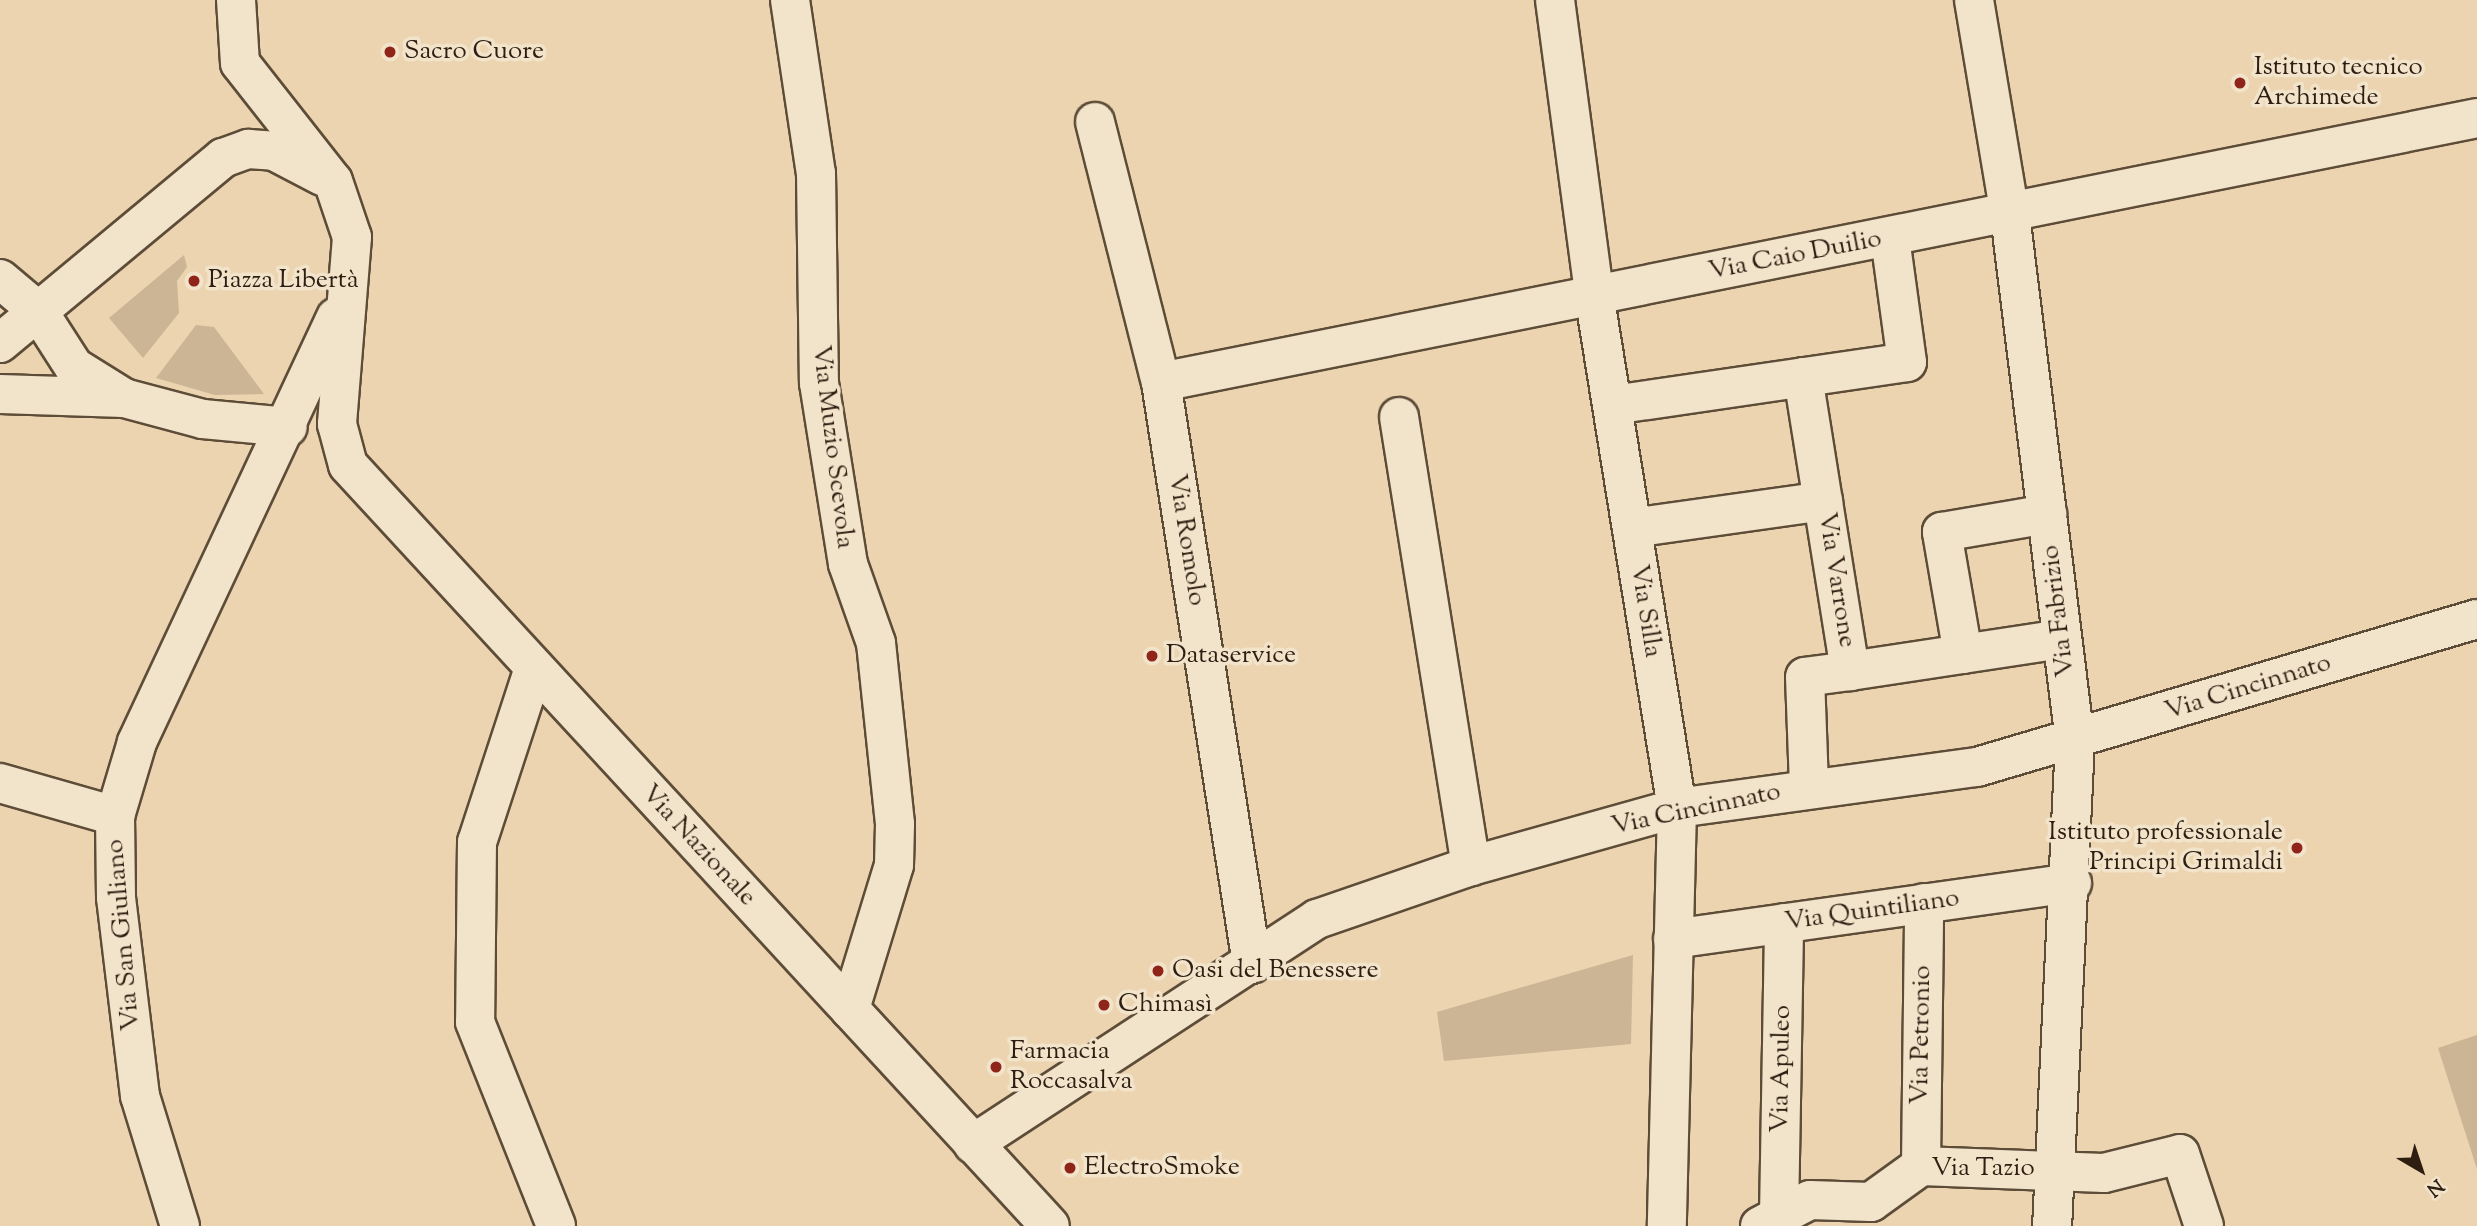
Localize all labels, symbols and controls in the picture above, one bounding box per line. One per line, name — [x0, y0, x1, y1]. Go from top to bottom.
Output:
place label: Sacro Cuore — [404, 36, 544, 68]
marker: Sacro Cuore — [382, 44, 398, 60]
place label: Istituto tecnico Archimede — [2254, 52, 2423, 114]
marker: Istituto tecnico Archimede — [2232, 75, 2248, 91]
street label: Via Caio Duilio — [1706, 224, 1884, 288]
place label: Piazza Libertà — [208, 265, 359, 297]
marker: Piazza Libertà — [186, 273, 202, 289]
street label: Via Muzio Scevola — [804, 343, 860, 551]
street label: Via Romolo — [1160, 472, 1212, 608]
street label: Via Varrone — [1810, 510, 1862, 650]
street label: Via Fabrizio — [2035, 543, 2083, 679]
street label: Via Silla — [1622, 562, 1668, 660]
place label: Dataservice — [1166, 640, 1296, 672]
marker: Dataservice — [1144, 648, 1160, 664]
street label: Via Cincinnato — [2161, 648, 2335, 728]
street label: Via Cincinnato — [1609, 777, 1783, 843]
street label: Via Nazionale — [634, 779, 762, 913]
place label: Istituto professionale Principi Grimaldi — [2048, 817, 2283, 878]
street label: Via San Giuliano — [100, 838, 148, 1032]
marker: Istituto professionale Principi Grimaldi — [2289, 840, 2305, 856]
street label: Via Quintiliano — [1783, 883, 1961, 939]
place label: Oasi del Benessere — [1172, 955, 1379, 987]
marker: Oasi del Benessere — [1150, 963, 1166, 979]
street label: Via Petronio — [1905, 965, 1939, 1105]
place label: Chimasì — [1118, 989, 1213, 1021]
marker: Chimasì — [1096, 997, 1112, 1013]
street label: Via Apuleo — [1765, 1005, 1799, 1133]
place label: Farmacia Roccasalva — [1010, 1036, 1132, 1098]
marker: Farmacia Roccasalva — [988, 1059, 1004, 1075]
north arrow — [2386, 1135, 2456, 1205]
place label: ElectroSmoke — [1084, 1152, 1240, 1184]
street label: Via Tazio — [1931, 1153, 2035, 1185]
marker: ElectroSmoke — [1062, 1160, 1078, 1176]
text: N — [2420, 1171, 2449, 1202]

